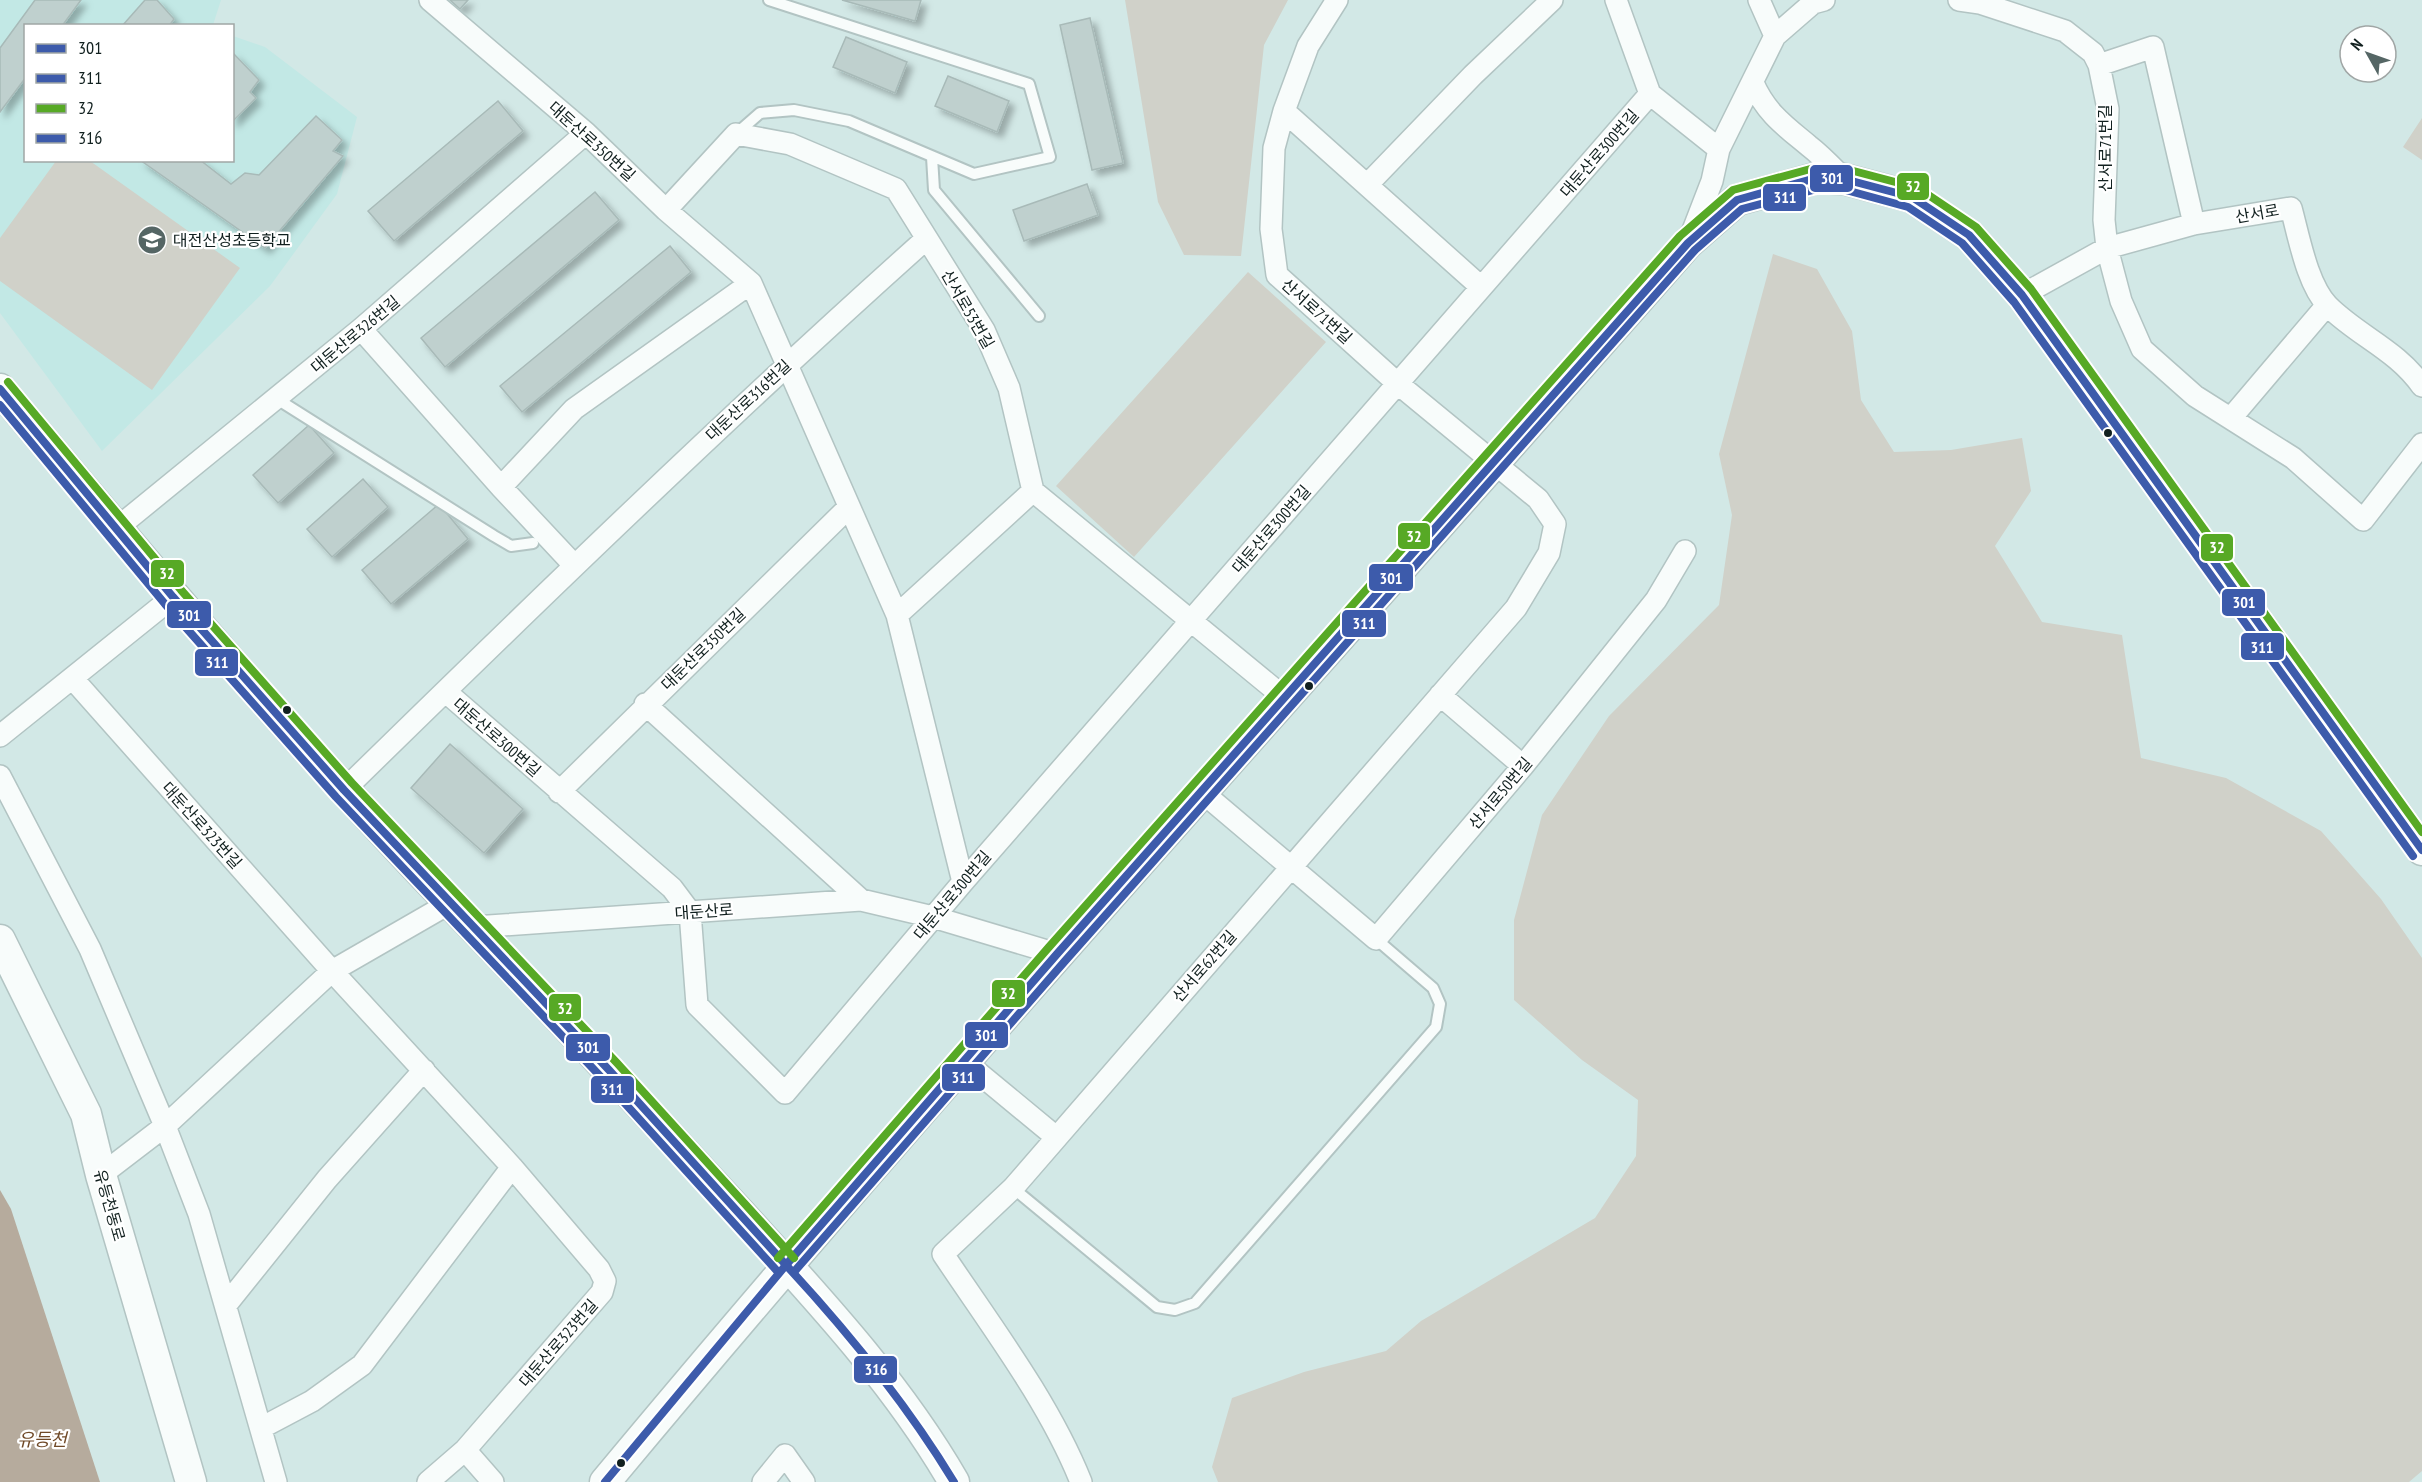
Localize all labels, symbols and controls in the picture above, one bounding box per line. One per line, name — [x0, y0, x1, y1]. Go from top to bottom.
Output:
legend — [24, 24, 234, 162]
north arrow — [2338, 24, 2398, 84]
text: N — [2346, 35, 2367, 54]
text: 301 — [78, 36, 102, 59]
text: 311 — [78, 66, 102, 89]
text: 32 — [78, 96, 94, 119]
street label: 대둔산로350번길 — [544, 97, 640, 185]
street label: 산서로71번길 — [2095, 104, 2115, 192]
street label: 대둔산로300번길 — [1555, 105, 1643, 201]
text: 316 — [78, 126, 102, 149]
line badge: 301 — [1809, 164, 1854, 193]
text: 301 — [1821, 168, 1843, 188]
line badge: 32 — [1896, 172, 1930, 201]
text: 32 — [1905, 176, 1921, 196]
line badge: 311 — [1762, 183, 1807, 212]
text: 311 — [1774, 187, 1796, 207]
street label: 산서로 — [2234, 199, 2281, 227]
school or university icon: 대전산성초등학교 — [136, 224, 168, 256]
place label: 대전산성초등학교 — [173, 230, 291, 250]
street label: 산서로53번길 — [937, 266, 999, 352]
street label: 산서로71번길 — [1278, 274, 1356, 348]
street label: 대둔산로326번길 — [306, 291, 404, 377]
street label: 대둔산로316번길 — [701, 355, 795, 445]
unlabelled marker — [2102, 427, 2114, 439]
street label: 대둔산로300번길 — [1227, 481, 1315, 577]
line badge: 32 — [1397, 522, 1431, 550]
text: 32 — [1406, 526, 1422, 546]
line badge: 32 — [2200, 533, 2234, 562]
text: 32 — [2209, 537, 2225, 557]
line badge: 32 — [150, 559, 185, 588]
text: 32 — [159, 563, 175, 583]
line badge: 301 — [1368, 563, 1414, 592]
text: 301 — [1380, 568, 1402, 588]
line badge: 301 — [2221, 588, 2266, 617]
text: 301 — [2233, 592, 2255, 612]
line badge: 301 — [166, 600, 212, 629]
street label: 대둔산로350번길 — [657, 604, 749, 694]
text: 301 — [178, 605, 200, 625]
line badge: 311 — [1341, 609, 1387, 638]
text: 311 — [1353, 613, 1375, 633]
line badge: 311 — [2240, 632, 2285, 661]
text: 311 — [2251, 637, 2273, 657]
line badge: 311 — [194, 648, 239, 677]
text: 311 — [206, 652, 228, 672]
unlabelled marker — [1303, 680, 1315, 692]
street label: 대둔산로300번길 — [449, 693, 545, 781]
unlabelled marker — [281, 704, 293, 716]
street label: 산서로50번길 — [1464, 753, 1536, 833]
street label: 대둔산로323번길 — [158, 777, 246, 873]
street label: 대둔산로300번길 — [909, 846, 995, 944]
street label: 대둔산로 — [674, 899, 734, 923]
street label: 산서로62번길 — [1168, 926, 1240, 1006]
line badge: 32 — [991, 979, 1026, 1008]
text: 32 — [1000, 983, 1016, 1003]
line badge: 32 — [548, 993, 582, 1022]
text: 32 — [557, 998, 573, 1018]
line badge: 301 — [964, 1021, 1009, 1049]
text: 301 — [975, 1025, 997, 1045]
line badge: 301 — [565, 1033, 611, 1062]
text: 301 — [577, 1037, 599, 1057]
line badge: 311 — [941, 1063, 986, 1092]
text: 311 — [952, 1067, 974, 1087]
line badge: 311 — [590, 1075, 635, 1104]
text: 311 — [601, 1079, 623, 1099]
street label: 유등천동로 — [90, 1167, 130, 1243]
street label: 대둔산로323번길 — [514, 1295, 602, 1391]
line badge: 316 — [853, 1355, 898, 1384]
text: 316 — [865, 1359, 888, 1379]
water label: 유등천 — [17, 1428, 69, 1451]
unlabelled marker — [615, 1457, 627, 1469]

